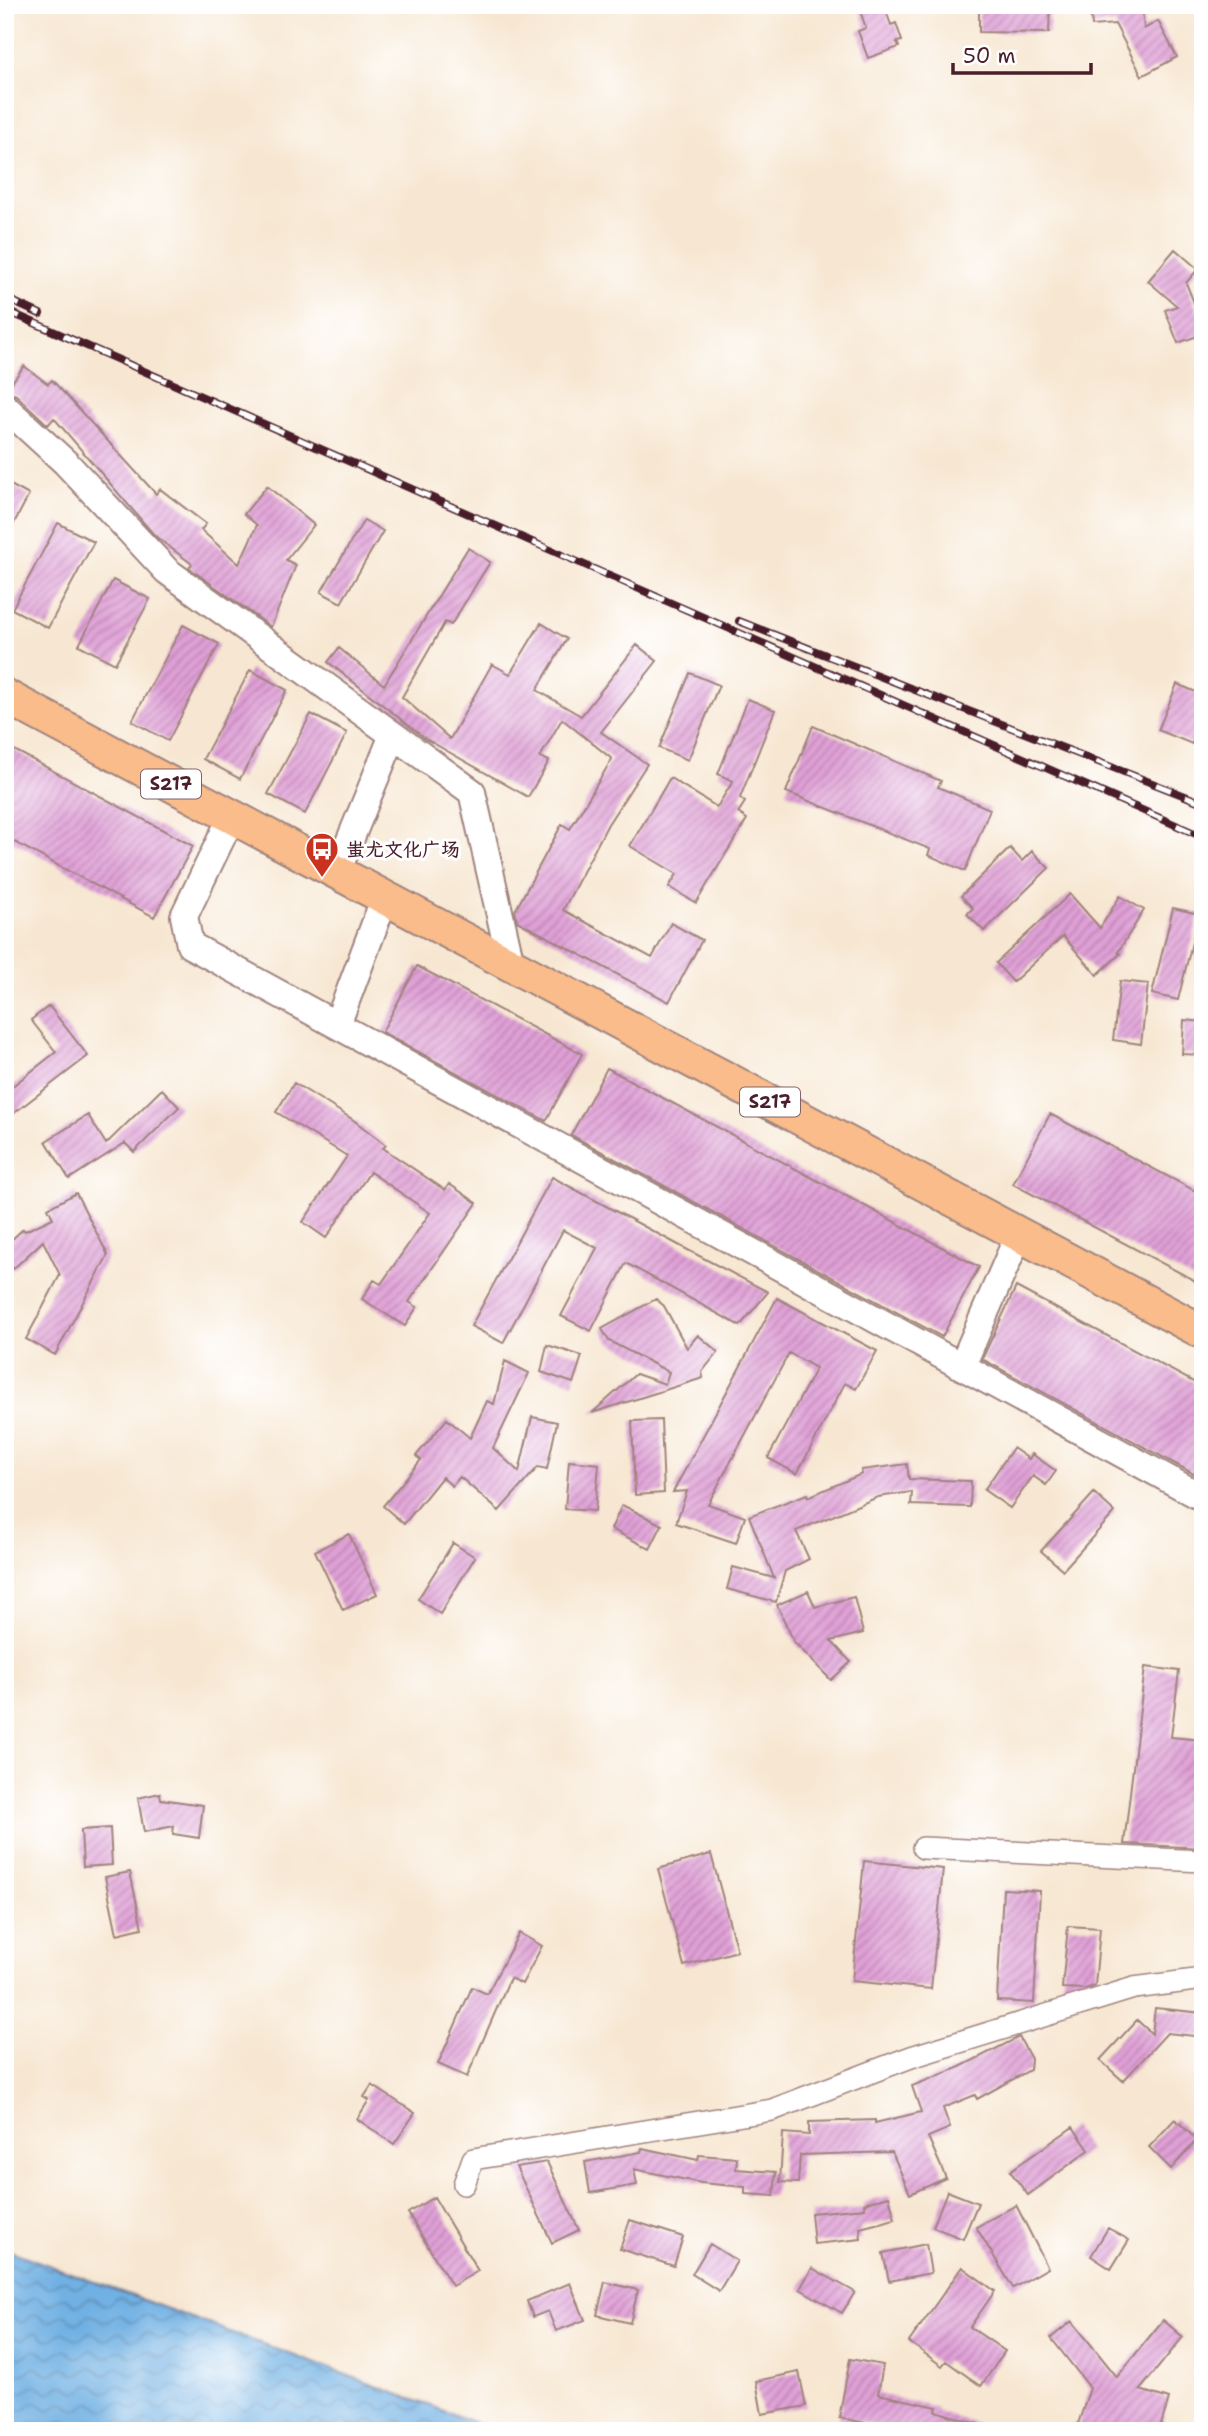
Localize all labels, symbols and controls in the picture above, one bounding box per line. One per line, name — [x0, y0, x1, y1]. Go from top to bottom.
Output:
scale bar — [953, 32, 1091, 76]
text: 50 m — [963, 42, 1016, 70]
road number: S217 — [141, 770, 201, 798]
bus stop icon: 蚩尤文化广场 — [303, 830, 341, 879]
place label: 蚩尤文化广场 — [346, 837, 460, 862]
road number: S217 — [740, 1087, 800, 1116]

